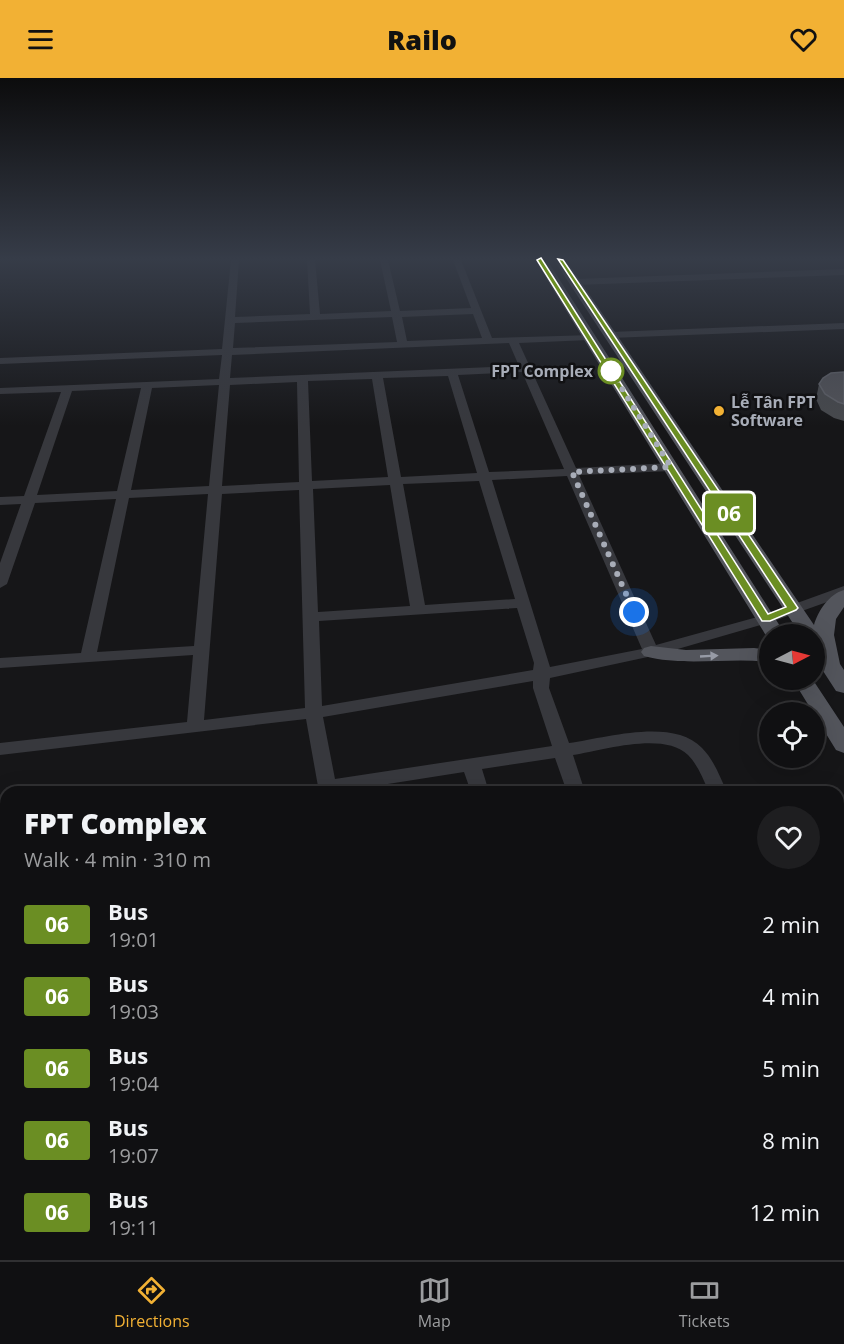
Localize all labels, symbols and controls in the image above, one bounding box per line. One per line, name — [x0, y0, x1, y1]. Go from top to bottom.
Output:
text: Railo — [387, 21, 457, 58]
icon: menu — [24, 23, 57, 56]
icon: heart — [787, 23, 820, 56]
marker: FPT Complex — [598, 358, 624, 384]
place label: FPT Complex — [491, 360, 594, 382]
place label: Lễ Tân FPT Software — [731, 391, 815, 431]
marker: Lễ Tân FPT Software — [712, 404, 726, 418]
line badge: 06 — [702, 494, 756, 532]
text: 06 — [717, 499, 741, 527]
your location — [619, 597, 649, 627]
north arrow — [759, 624, 825, 690]
map controls — [759, 624, 825, 768]
one-way arrow — [700, 651, 719, 660]
button: locate — [759, 702, 825, 768]
text: FPT Complex — [24, 804, 207, 842]
button: heart — [757, 806, 820, 869]
text: Walk · 4 min · 310 m — [24, 846, 211, 873]
text: Bus — [108, 896, 148, 926]
text: 2 min — [762, 909, 820, 939]
text: 06 — [45, 910, 69, 938]
text: 19:01 — [108, 926, 159, 953]
text: Bus — [108, 968, 148, 998]
text: 4 min — [762, 981, 820, 1011]
text: 06 — [45, 982, 69, 1010]
text: 19:03 — [108, 998, 159, 1025]
text: Bus — [108, 1040, 148, 1070]
text: 5 min — [762, 1053, 820, 1083]
text: 06 — [45, 1054, 69, 1082]
text: 19:04 — [108, 1070, 159, 1097]
text: Bus — [108, 1112, 148, 1142]
text: 8 min — [762, 1125, 820, 1155]
text: 06 — [45, 1126, 69, 1154]
text: 19:07 — [108, 1142, 159, 1169]
text: Bus — [108, 1184, 148, 1214]
text: 12 min — [750, 1197, 820, 1227]
text: 06 — [45, 1198, 69, 1226]
text: 19:11 — [108, 1214, 159, 1241]
tab: Directions — [114, 1274, 190, 1332]
tab: Map — [418, 1274, 451, 1332]
tab: Tickets — [679, 1274, 730, 1332]

